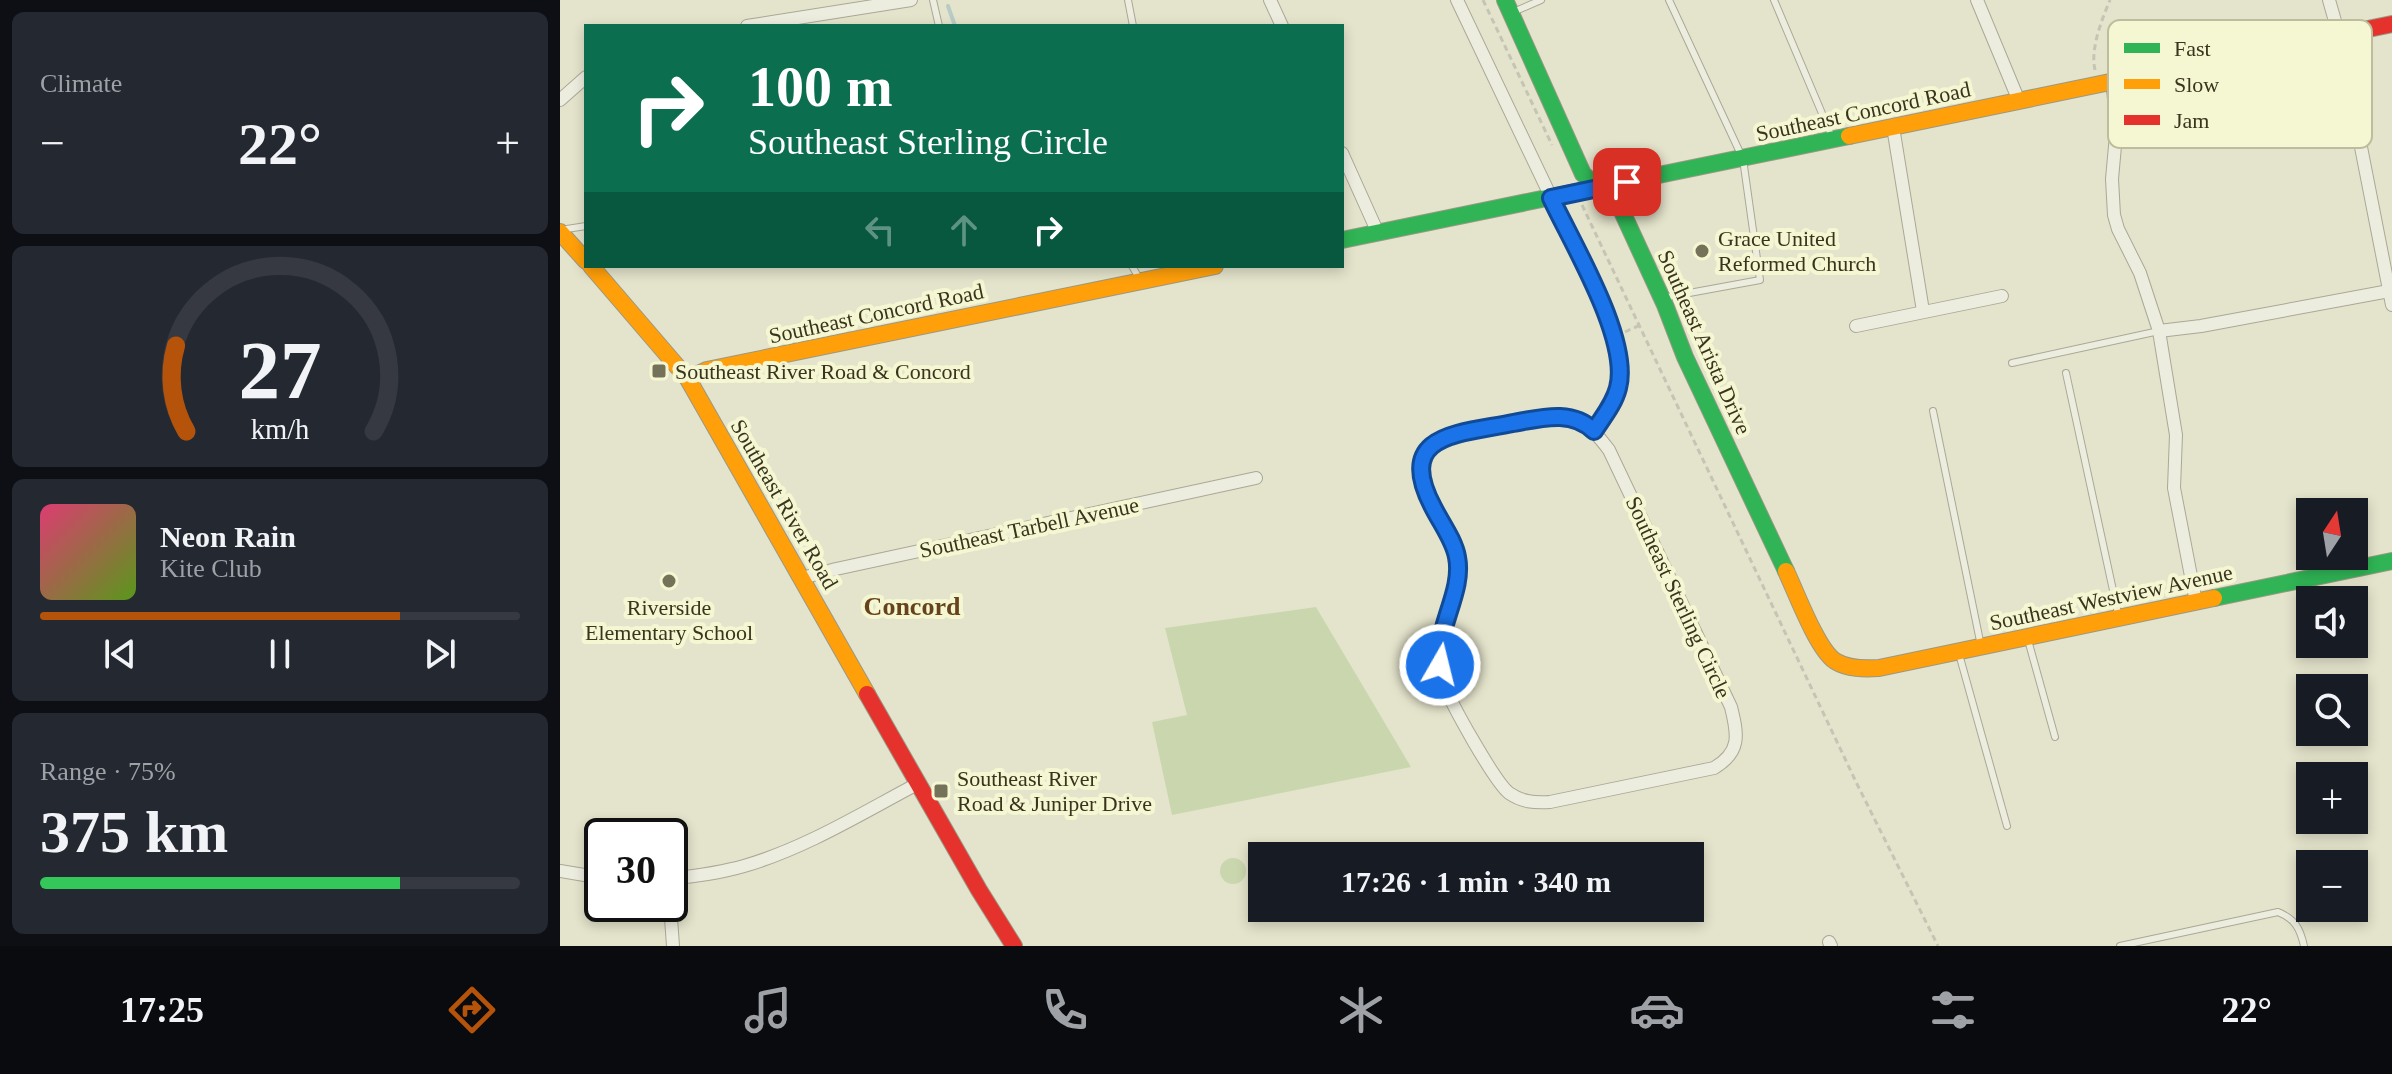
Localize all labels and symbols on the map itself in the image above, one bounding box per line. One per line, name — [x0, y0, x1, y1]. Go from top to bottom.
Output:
legend — [2108, 20, 2372, 148]
text: Fast — [2174, 36, 2211, 61]
text: Slow — [2174, 72, 2219, 97]
street label: Southeast Concord Road — [1754, 77, 1973, 146]
text: Jam — [2174, 108, 2209, 133]
pin — [1593, 148, 1661, 216]
place label: Grace United Reformed Church — [1718, 226, 1876, 276]
marker: Grace United Reformed Church — [1693, 242, 1711, 260]
street label: Southeast Arista Drive — [1653, 246, 1756, 438]
street label: Southeast Concord Road — [767, 279, 986, 348]
place label: Southeast River Road & Concord — [675, 359, 971, 384]
marker: Southeast River Road & Concord — [650, 362, 668, 380]
street label: Southeast River Road — [726, 415, 843, 594]
street label: Southeast Tarbell Avenue — [917, 492, 1141, 563]
street label: Southeast Sterling Circle — [1621, 492, 1736, 702]
north arrow — [2296, 498, 2368, 570]
street label: Southeast Westview Avenue — [1987, 559, 2235, 635]
marker: Riverside Elementary School — [660, 572, 678, 590]
district label: Concord — [864, 592, 961, 621]
place label: Riverside Elementary School — [585, 595, 753, 645]
position arrow — [1398, 623, 1482, 707]
place label: Southeast River Road & Juniper Drive — [957, 766, 1152, 816]
marker: Southeast River Road & Juniper Drive — [932, 782, 950, 800]
speed limit sign: 30 — [584, 818, 688, 922]

